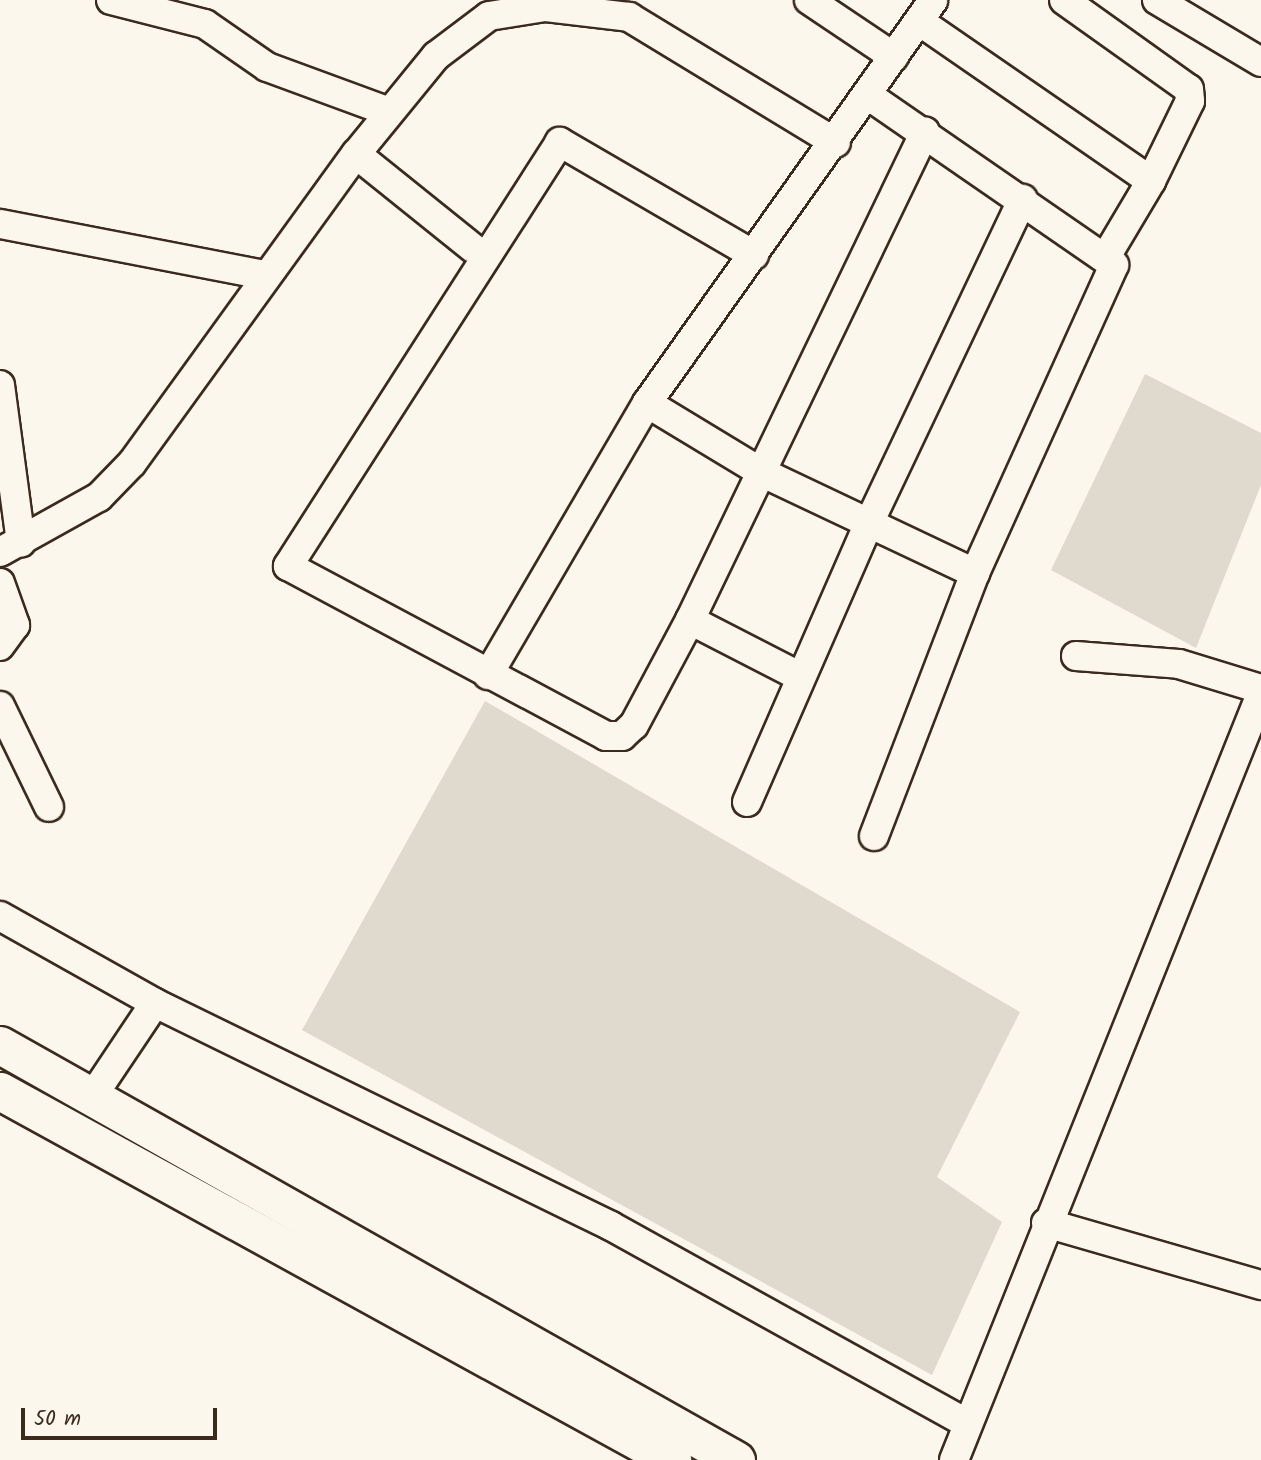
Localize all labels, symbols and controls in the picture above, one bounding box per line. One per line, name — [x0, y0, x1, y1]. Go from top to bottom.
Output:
scale bar — [24, 1394, 220, 1438]
text: 50 m — [34, 1403, 81, 1436]

